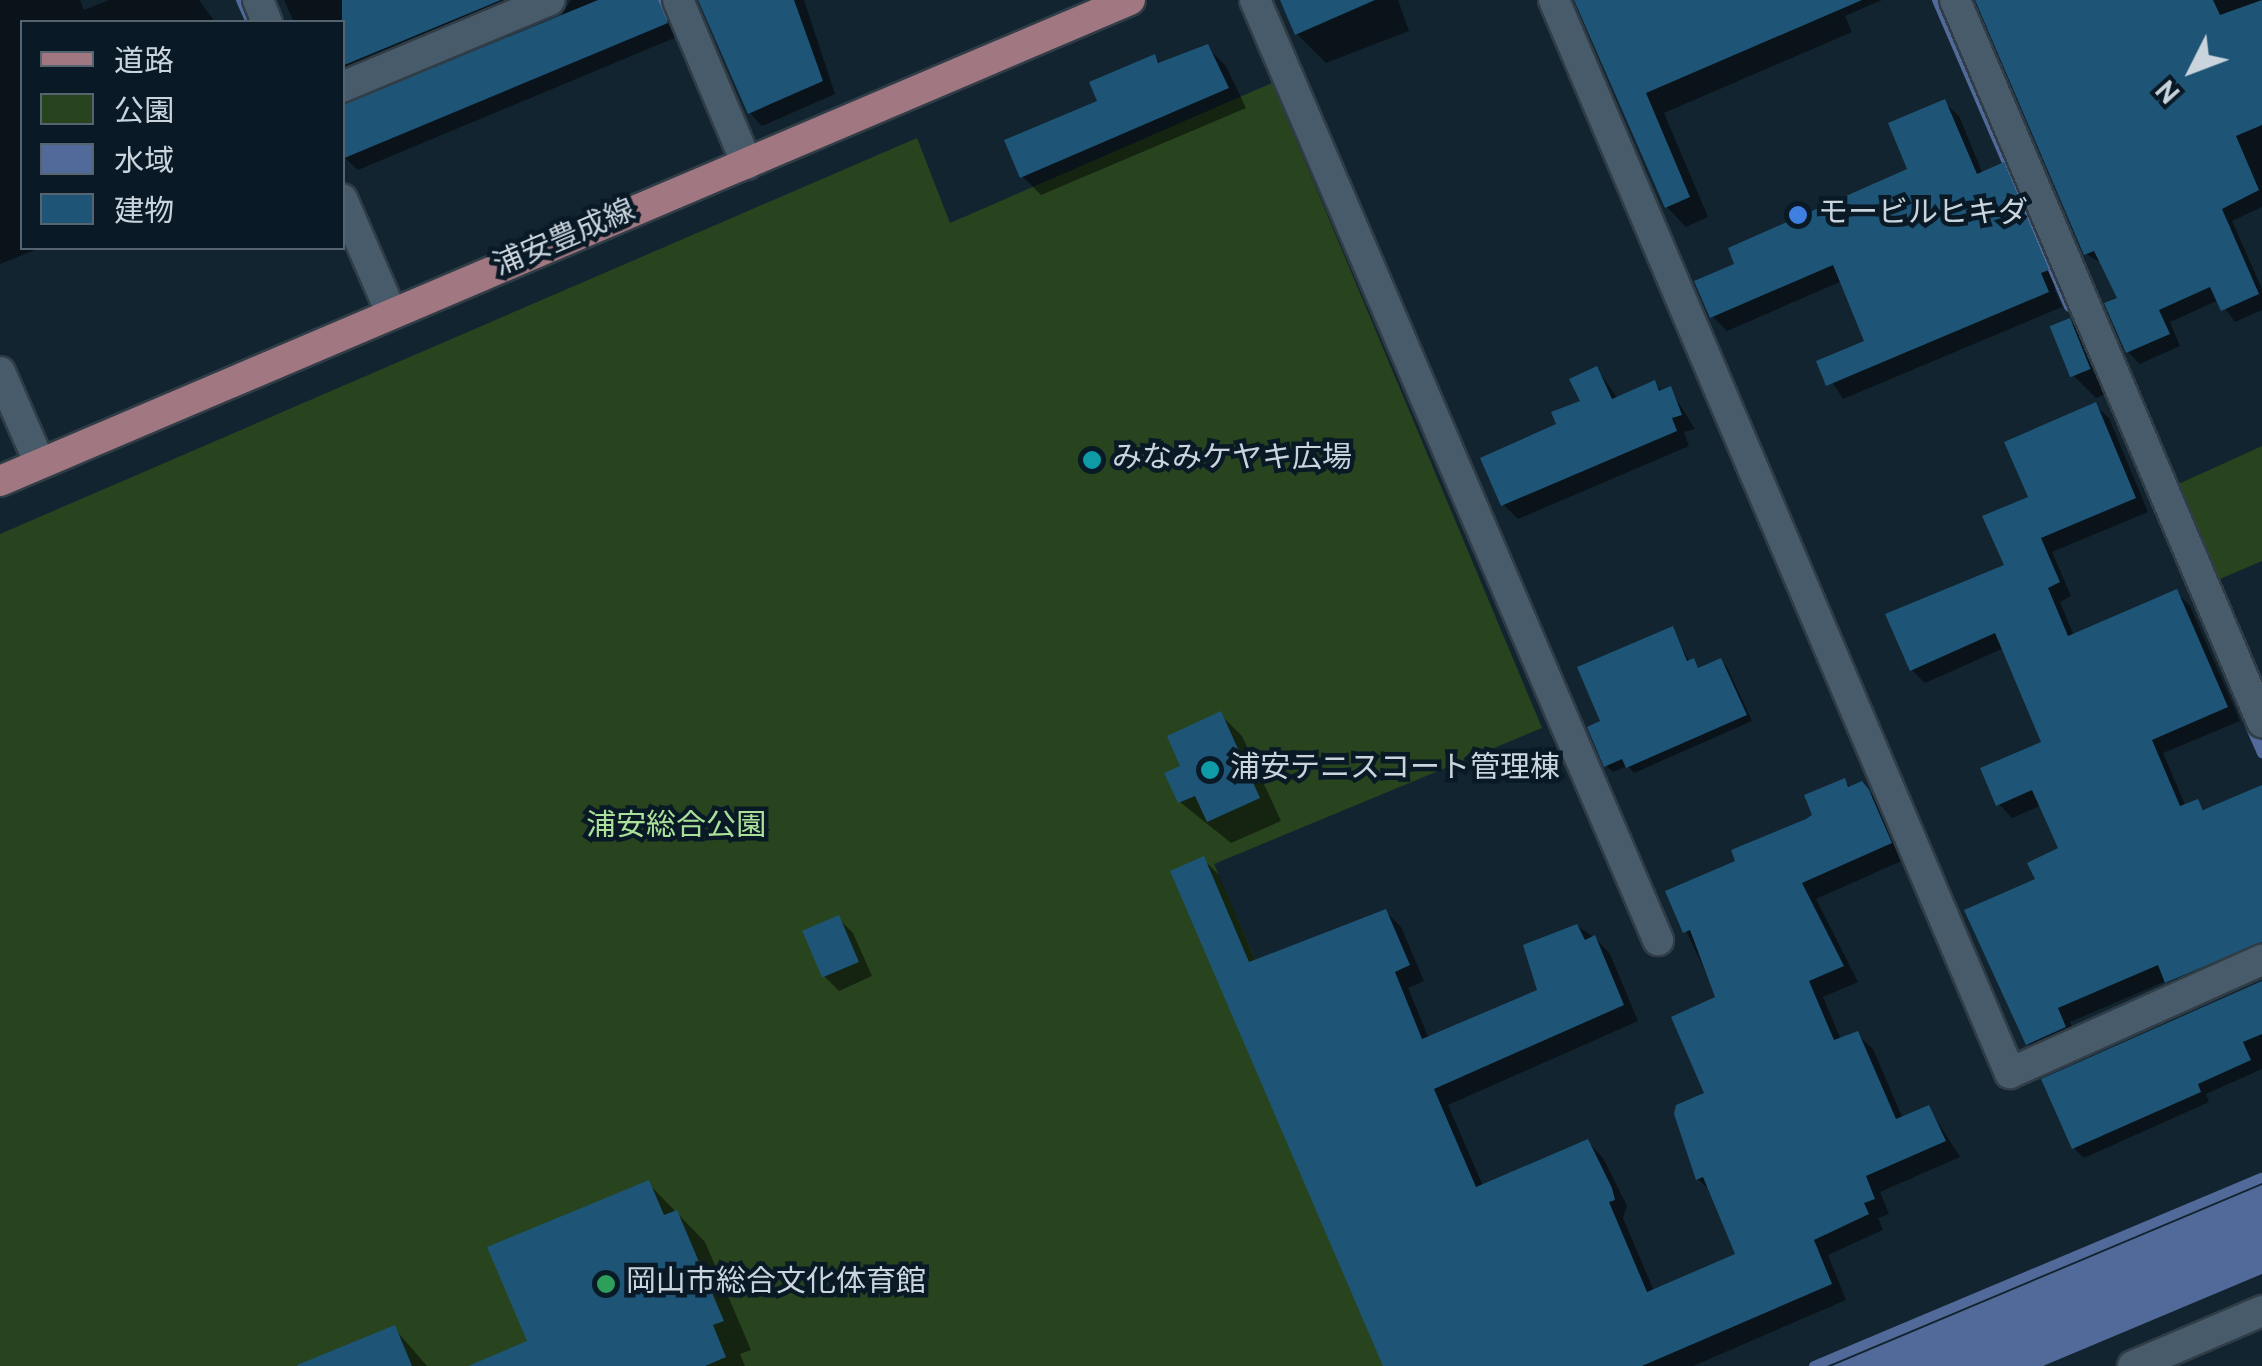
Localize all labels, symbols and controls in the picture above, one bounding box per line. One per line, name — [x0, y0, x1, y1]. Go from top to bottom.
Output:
legend — [20, 20, 345, 250]
north arrow — [2142, 20, 2242, 120]
text: 道路 — [114, 45, 174, 82]
text: N — [2150, 71, 2190, 110]
text: 公園 — [114, 95, 174, 132]
text: 水域 — [114, 145, 174, 182]
street label: 浦安豊成線 — [489, 194, 641, 286]
text: 建物 — [114, 195, 174, 232]
place label: モービルヒキダ — [1818, 197, 2028, 233]
marker: モービルヒキダ — [1787, 204, 1809, 226]
place label: みなみケヤキ広場 — [1112, 442, 1352, 478]
marker: みなみケヤキ広場 — [1081, 449, 1103, 471]
place label: 浦安テニスコート管理棟 — [1230, 752, 1560, 788]
marker: 浦安テニスコート管理棟 — [1199, 759, 1221, 781]
park label: 浦安総合公園 — [586, 810, 766, 846]
place label: 岡山市総合文化体育館 — [626, 1266, 926, 1302]
marker: 岡山市総合文化体育館 — [595, 1273, 617, 1295]

